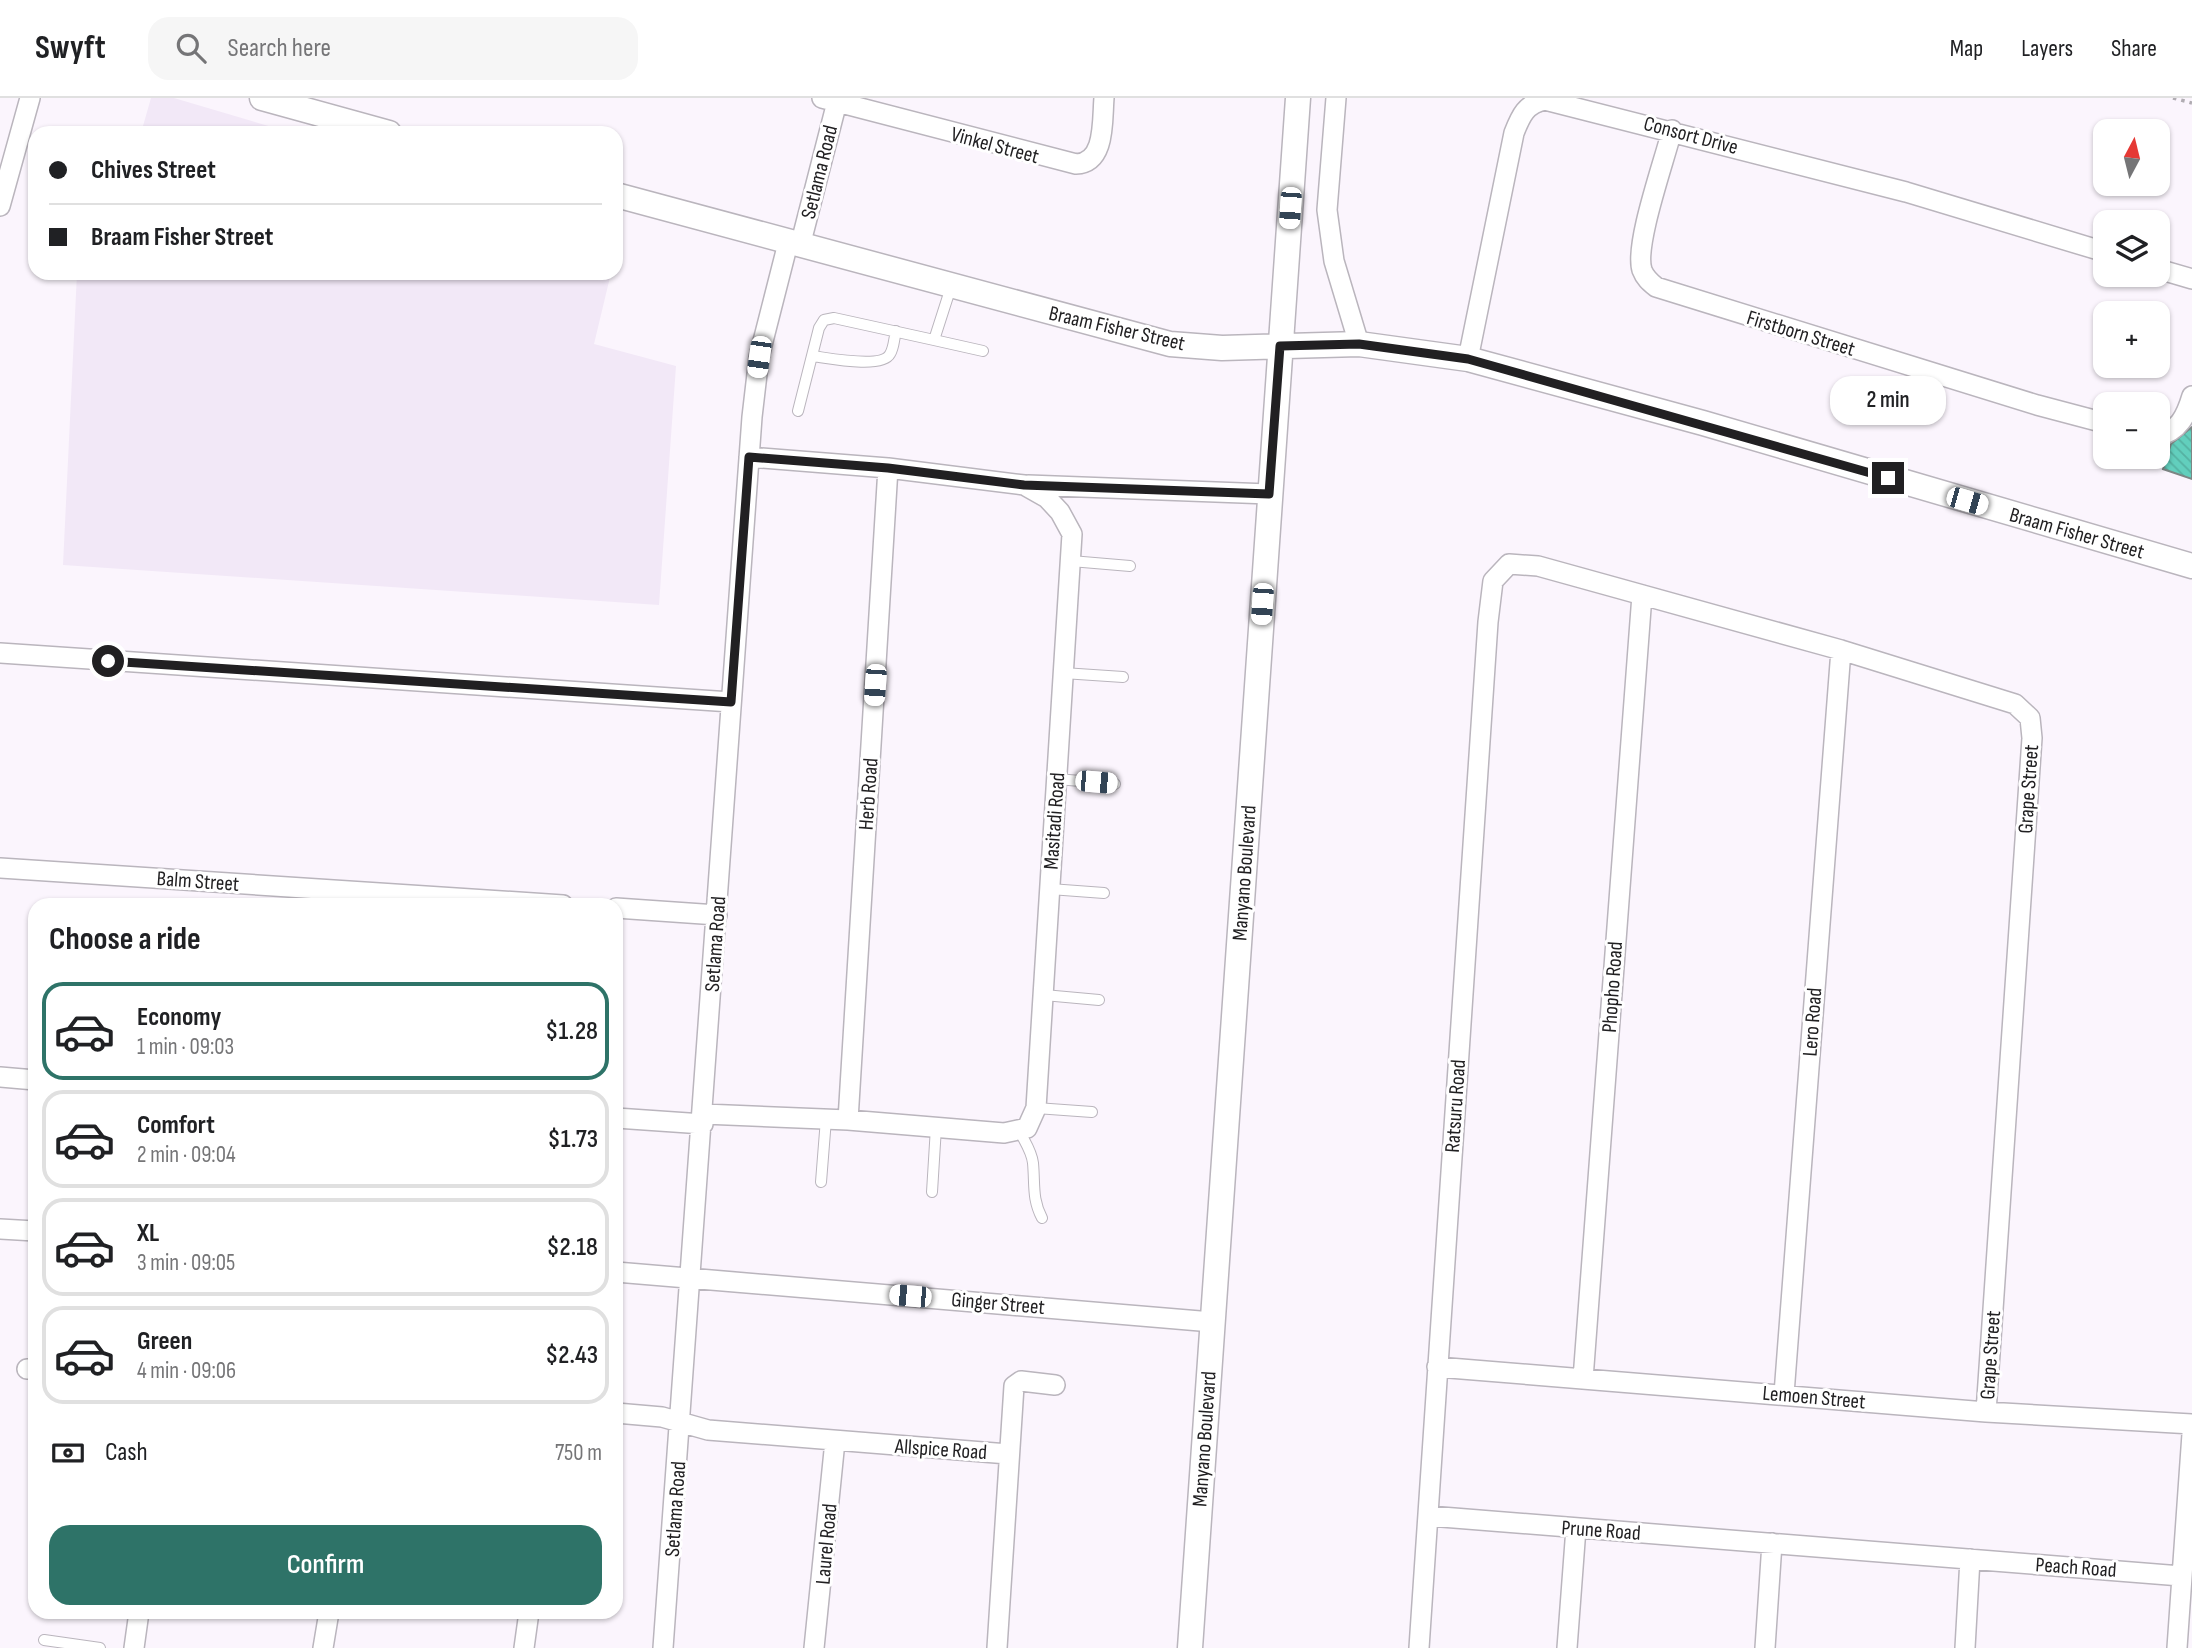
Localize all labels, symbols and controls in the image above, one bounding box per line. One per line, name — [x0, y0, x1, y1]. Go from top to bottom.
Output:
search box — [148, 17, 638, 80]
text: Swyft — [35, 28, 106, 68]
icon: search — [172, 29, 210, 67]
text: Search here — [228, 33, 331, 64]
text: Map — [1950, 34, 1983, 63]
text: Layers — [2021, 34, 2073, 63]
text: Share — [2111, 34, 2157, 63]
street label: Consort Drive — [1641, 111, 1741, 160]
north arrow — [2093, 119, 2170, 196]
map controls — [2093, 119, 2170, 469]
street label: Vinkel Street — [948, 122, 1042, 169]
street label: Setlama Road — [796, 123, 843, 222]
text: Chives Street — [91, 155, 216, 186]
car — [1279, 186, 1302, 230]
button: layers — [2093, 210, 2170, 287]
text: Braam Fisher Street — [91, 222, 273, 253]
street label: Braam Fisher Street — [1046, 301, 1187, 356]
button: + — [2093, 301, 2170, 378]
street label: Firstborn Street — [1744, 305, 1858, 362]
car — [746, 335, 773, 379]
callout: 2 min — [1830, 376, 1946, 426]
text: 2 min — [1866, 386, 1910, 414]
button: − — [2093, 392, 2170, 469]
route end — [1872, 462, 1904, 494]
car — [1944, 485, 1991, 517]
street label: Braam Fisher Street — [2007, 502, 2147, 565]
car — [1251, 582, 1274, 626]
route start — [92, 645, 124, 677]
car — [864, 663, 887, 707]
street label: Grape Street — [2013, 744, 2044, 834]
street label: Herb Road — [854, 757, 883, 831]
car — [1075, 770, 1118, 794]
street label: Masitadi Road — [1039, 772, 1070, 870]
street label: Manyano Boulevard — [1227, 804, 1262, 942]
street label: Balm Street — [156, 866, 240, 897]
street label: Setlama Road — [700, 895, 731, 993]
text: Choose a ride — [49, 920, 201, 959]
street label: Phopho Road — [1597, 941, 1628, 1033]
street label: Lero Road — [1798, 987, 1827, 1057]
icon: car — [53, 1000, 116, 1063]
text: Economy — [137, 1002, 221, 1033]
text: $1.28 — [545, 1016, 598, 1047]
text: 1 min · 09:03 — [137, 1033, 234, 1061]
street label: Ratsuru Road — [1440, 1059, 1471, 1153]
icon: car — [53, 1108, 116, 1171]
text: Comfort — [137, 1110, 215, 1141]
text: $1.73 — [548, 1124, 598, 1155]
text: 2 min · 09:04 — [137, 1141, 236, 1169]
icon: car — [53, 1216, 116, 1279]
text: XL — [137, 1218, 159, 1249]
text: $2.18 — [546, 1232, 598, 1263]
text: 3 min · 09:05 — [137, 1249, 235, 1277]
car — [889, 1284, 932, 1308]
street label: Ginger Street — [950, 1287, 1046, 1320]
street label: Grape Street — [1975, 1310, 2006, 1400]
icon: car — [53, 1324, 116, 1387]
text: Green — [137, 1326, 192, 1357]
text: $2.43 — [545, 1340, 598, 1371]
text: 4 min · 09:06 — [137, 1357, 236, 1385]
street label: Manyano Boulevard — [1187, 1370, 1222, 1508]
street label: Lemoen Street — [1761, 1381, 1866, 1414]
icon: cash — [49, 1434, 87, 1472]
street label: Allspice Road — [893, 1434, 988, 1465]
text: Cash — [105, 1437, 148, 1468]
text: 750 m — [555, 1439, 602, 1467]
street label: Setlama Road — [660, 1460, 691, 1558]
street label: Laurel Road — [811, 1503, 842, 1585]
street label: Prune Road — [1560, 1515, 1641, 1546]
button: Confirm — [49, 1525, 602, 1605]
street label: Peach Road — [2035, 1552, 2117, 1583]

